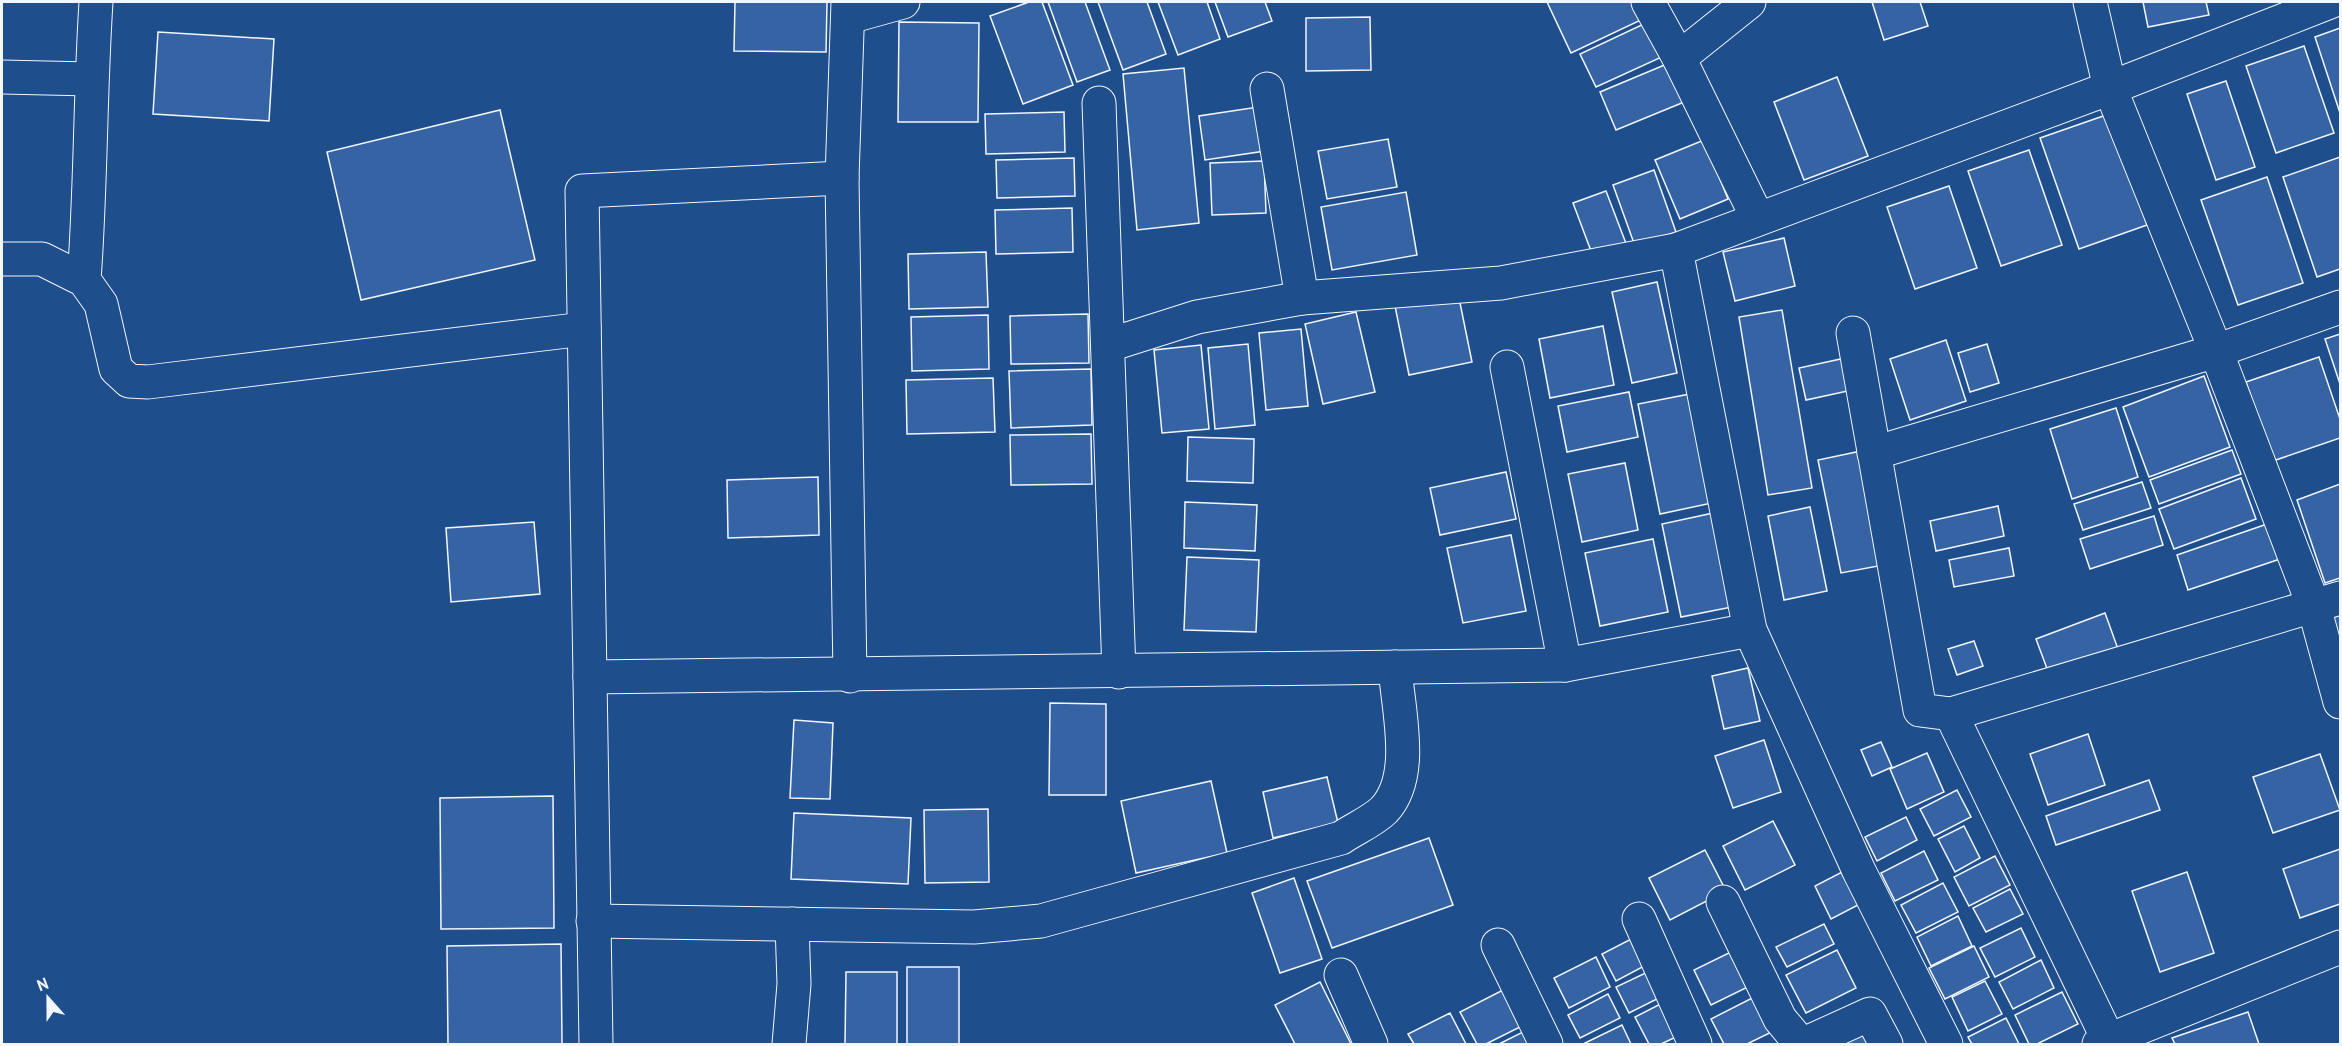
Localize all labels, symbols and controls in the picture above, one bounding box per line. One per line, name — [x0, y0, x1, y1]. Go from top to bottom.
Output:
north arrow — [18, 968, 78, 1028]
text: N — [34, 973, 51, 995]

